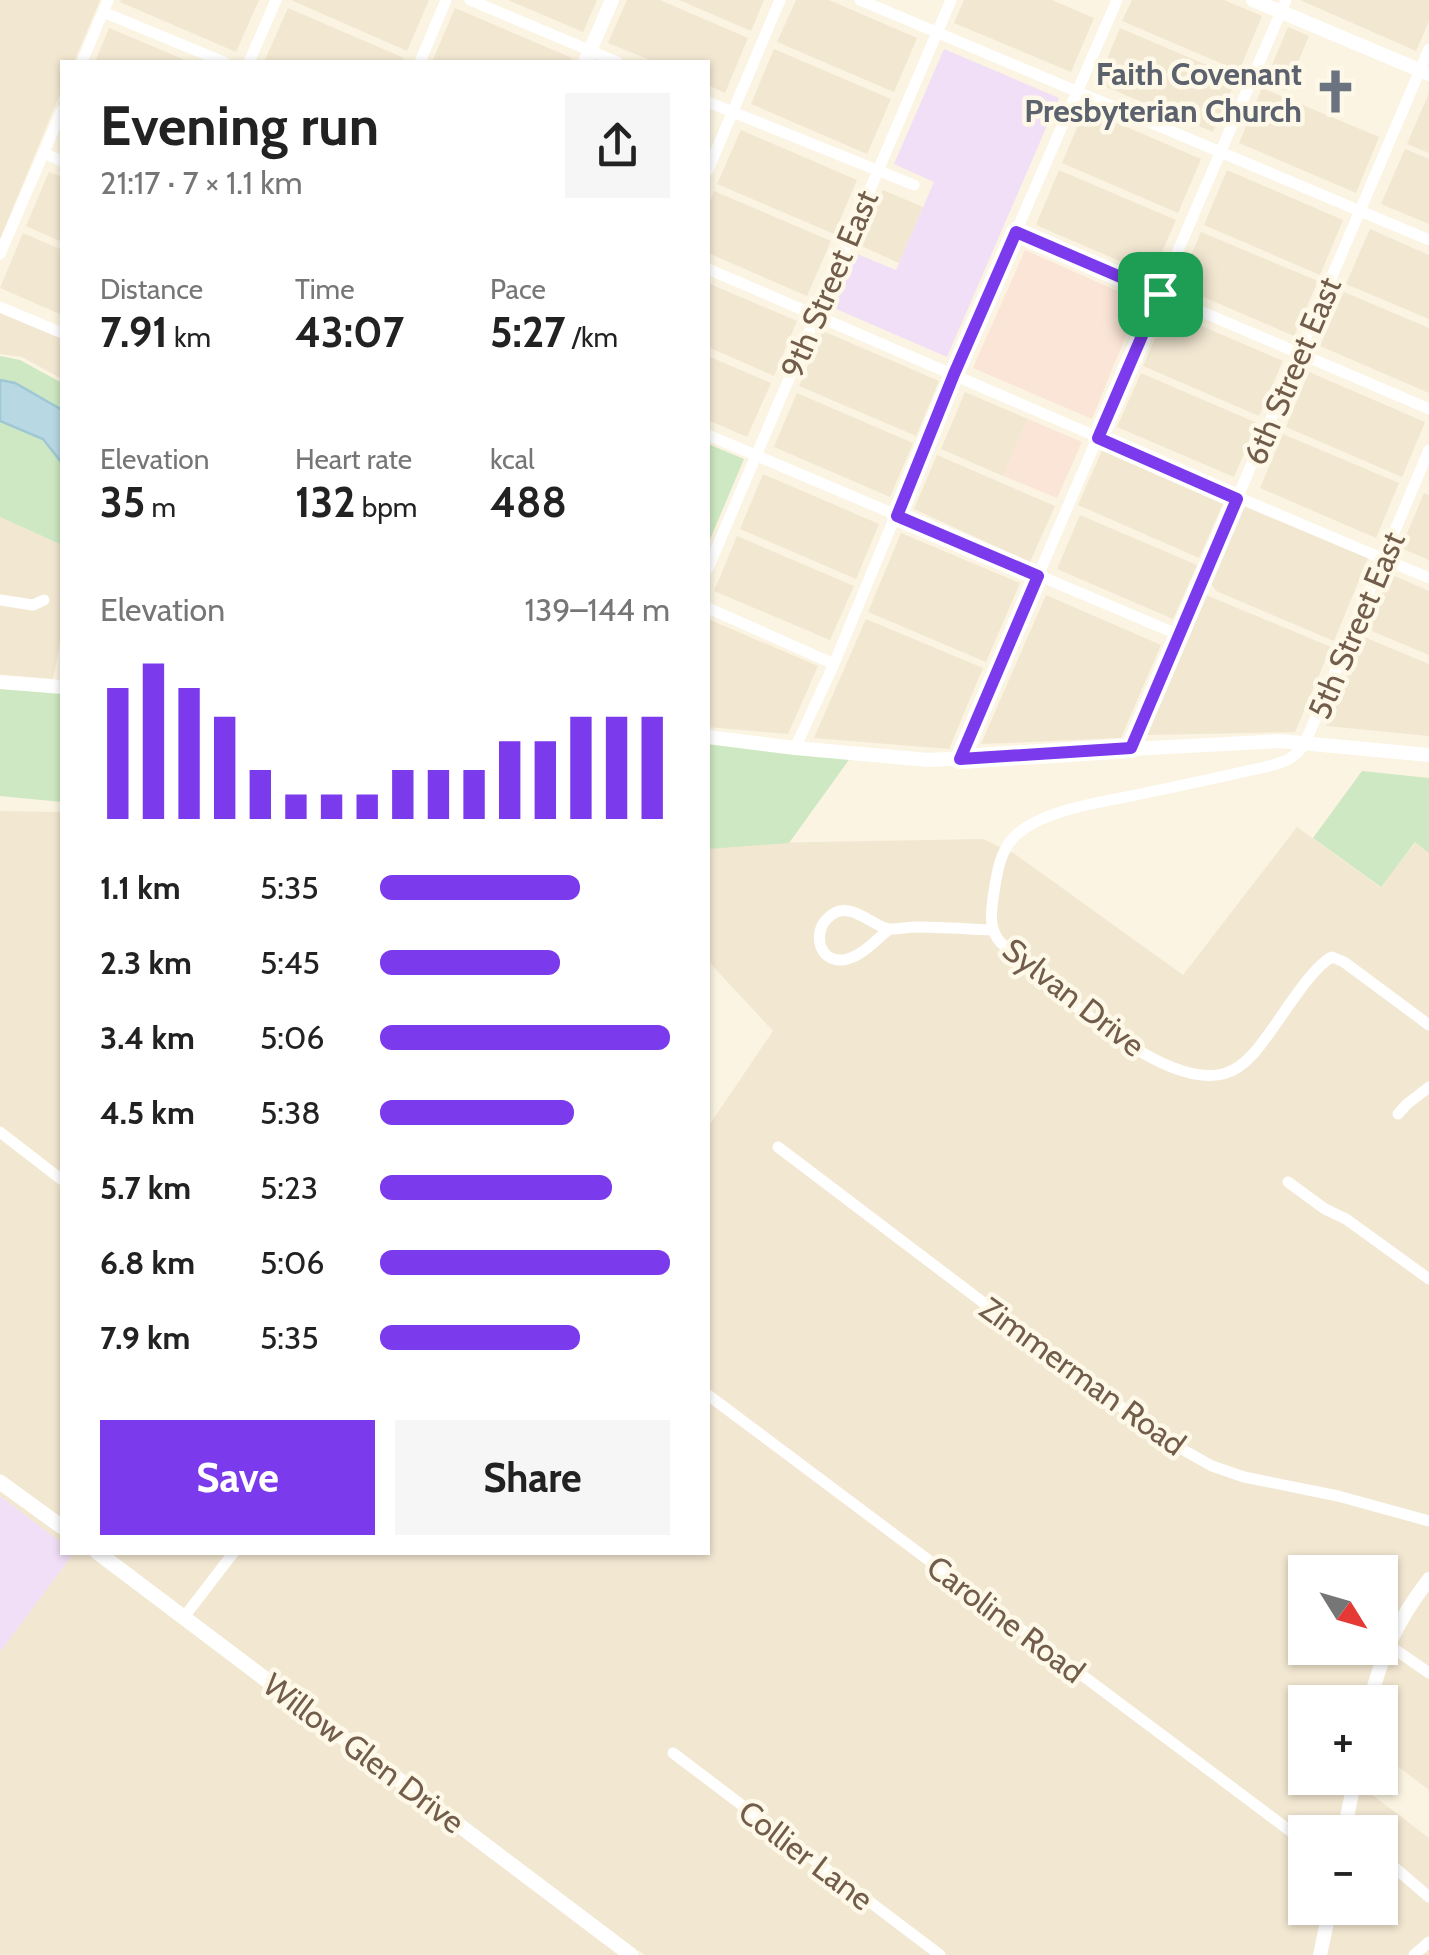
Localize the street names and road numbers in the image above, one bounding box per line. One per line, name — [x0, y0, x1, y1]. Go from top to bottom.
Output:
street label: 9th Street East — [772, 184, 886, 384]
street label: 6th Street East — [1235, 271, 1349, 471]
street label: 5th Street East — [1299, 526, 1413, 724]
street label: Sylvan Drive — [995, 929, 1153, 1065]
street label: Zimmerman Road — [973, 1288, 1193, 1464]
street label: Caroline Road — [919, 1547, 1093, 1691]
street label: Willow Glen Drive — [256, 1665, 472, 1841]
street label: Collier Lane — [731, 1792, 881, 1918]

